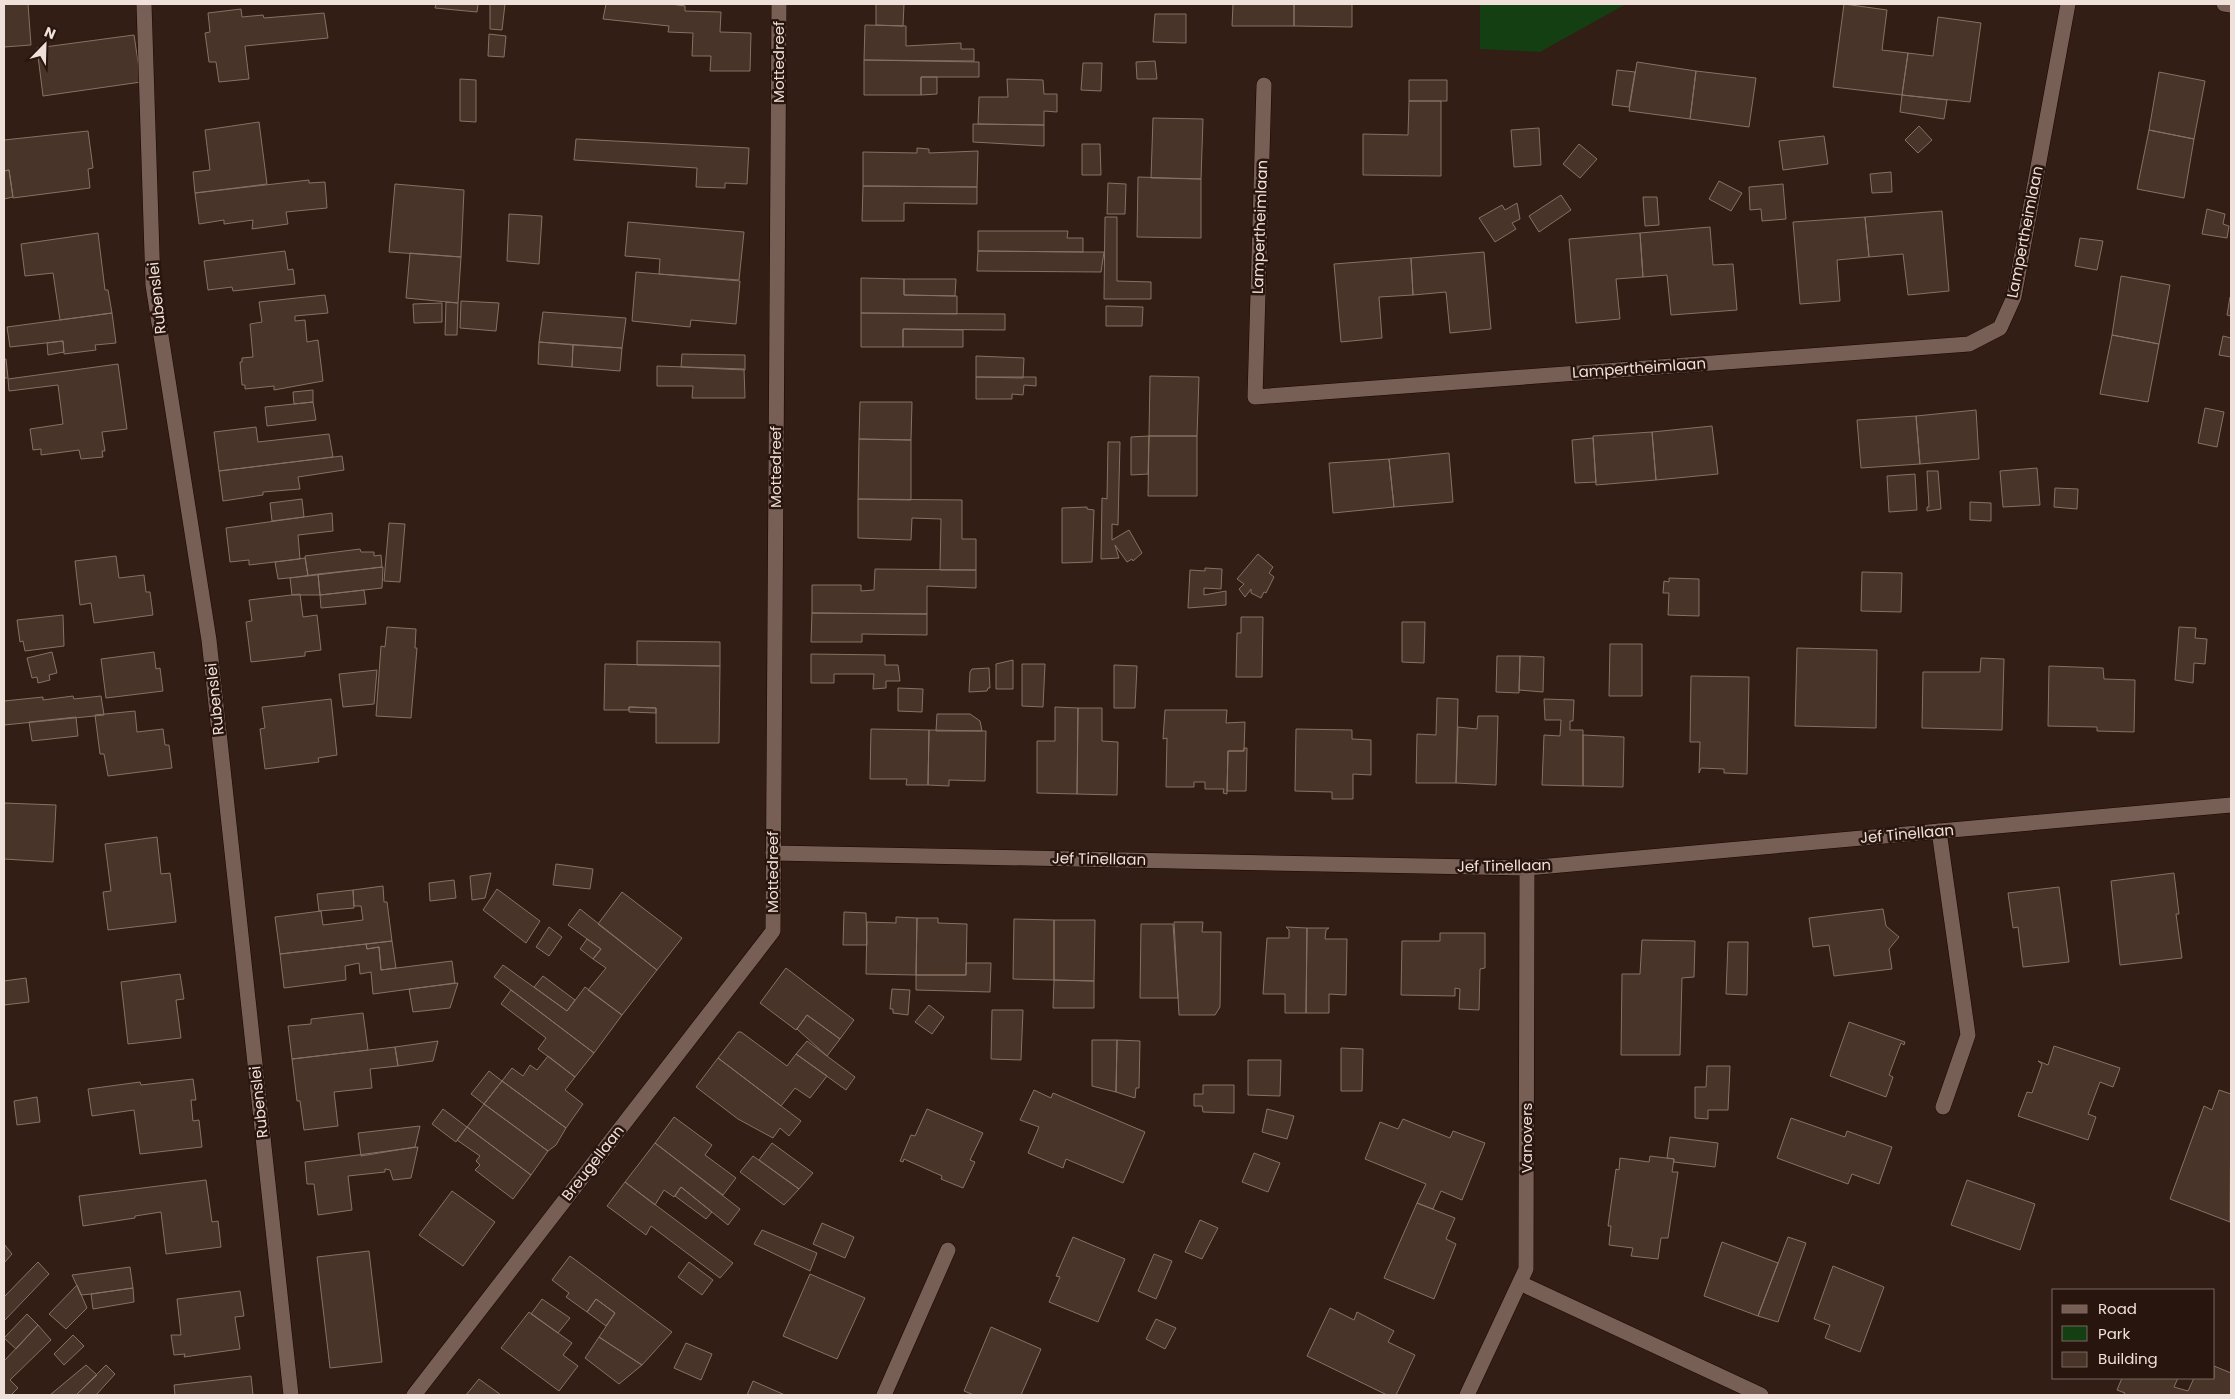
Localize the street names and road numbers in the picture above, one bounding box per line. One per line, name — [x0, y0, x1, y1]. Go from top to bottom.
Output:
street label: Mottedreef — [768, 21, 789, 103]
street label: Lampertheimlaan — [1247, 160, 1272, 294]
street label: Lampertheimlaan — [2001, 164, 2048, 300]
street label: Rubenslei — [142, 261, 171, 335]
street label: Lampertheimlaan — [1571, 352, 1707, 383]
street label: Mottedreef — [765, 426, 786, 508]
street label: Rubenslei — [200, 662, 229, 736]
street label: Jef Tinellaan — [1859, 819, 1955, 848]
street label: Mottedreef — [762, 831, 783, 913]
street label: Jef Tinellaan — [1052, 847, 1146, 870]
street label: Jef Tinellaan — [1457, 854, 1551, 877]
street label: Rubenslei — [244, 1065, 273, 1139]
street label: Vanovers — [1516, 1103, 1537, 1173]
street label: Breugellaan — [557, 1121, 629, 1205]

